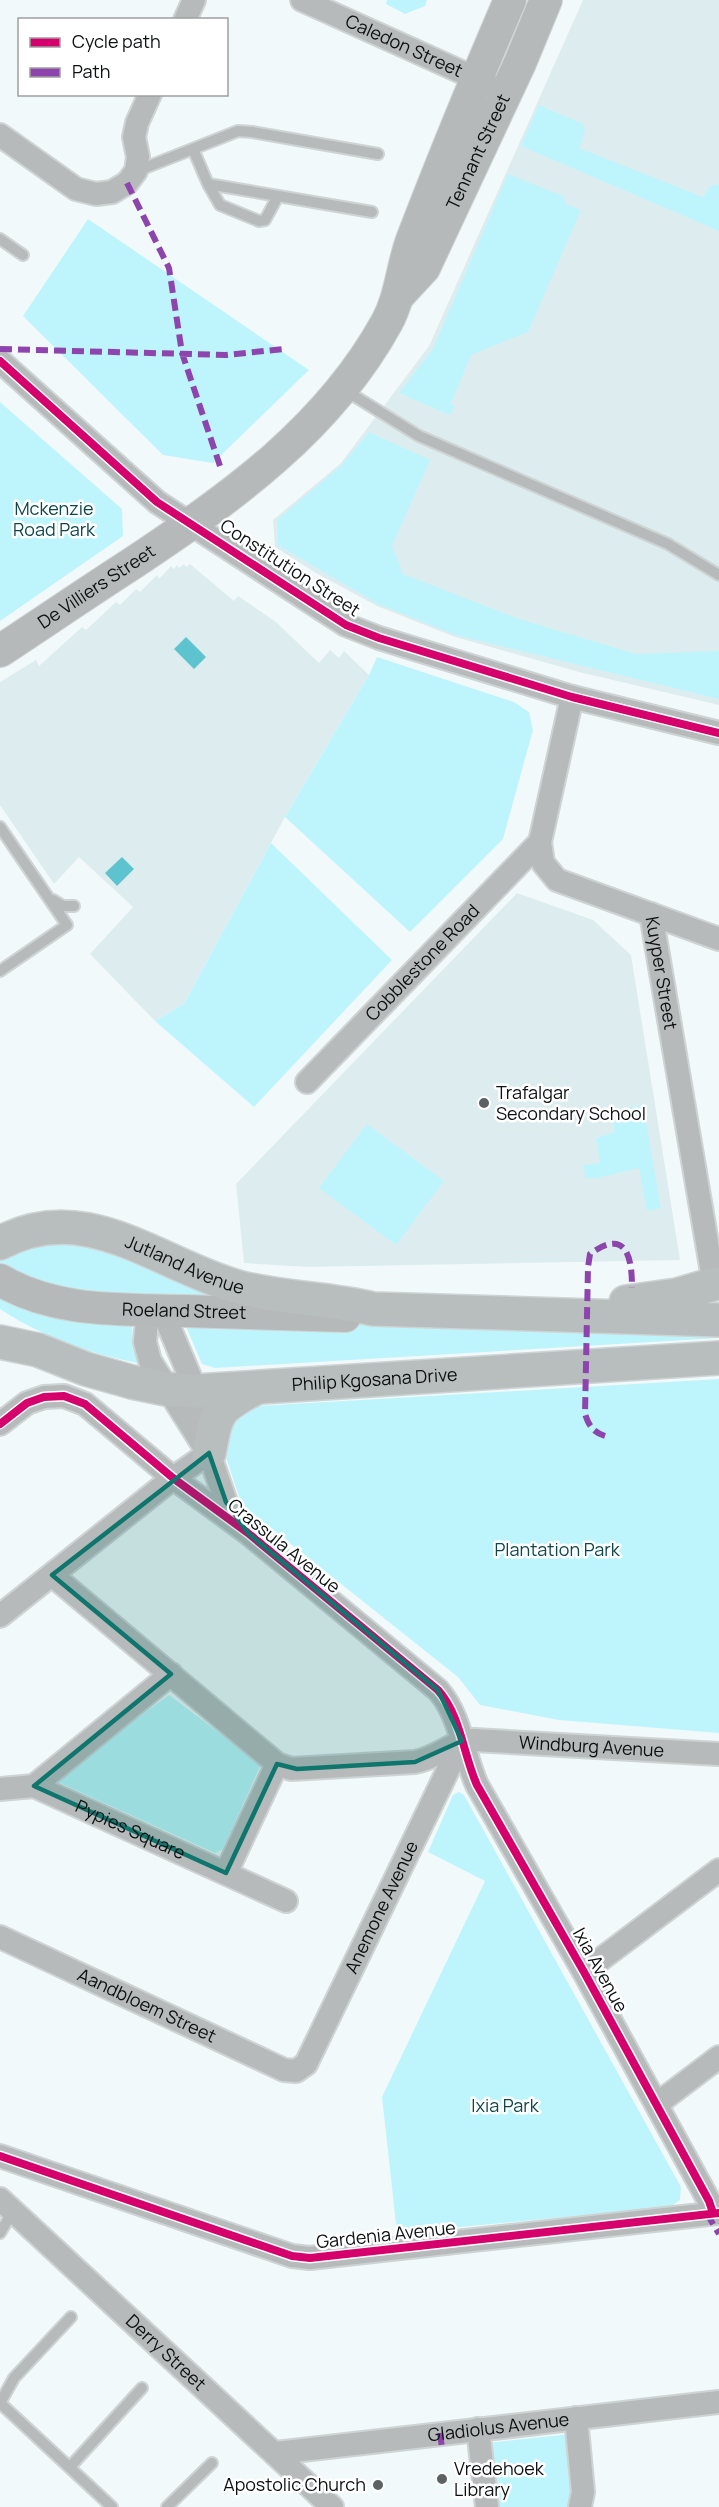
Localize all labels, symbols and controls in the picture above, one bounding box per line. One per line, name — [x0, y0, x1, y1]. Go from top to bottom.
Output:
street label: Caledon Street — [342, 8, 467, 82]
legend — [18, 18, 228, 96]
text: Cycle path — [72, 29, 161, 53]
text: Path — [72, 59, 110, 83]
street label: Tennant Street — [440, 90, 515, 213]
park label: Mckenzie Road Park — [13, 496, 96, 541]
street label: Constitution Street — [216, 513, 365, 621]
street label: De Villiers Street — [33, 539, 160, 634]
street label: Cobblestone Road — [360, 899, 484, 1026]
street label: Kuyper Street — [641, 915, 683, 1031]
place label: Trafalgar Secondary School — [496, 1080, 646, 1125]
marker: Trafalgar Secondary School — [477, 1096, 491, 1110]
street label: Jutland Avenue — [122, 1229, 247, 1299]
street label: Roeland Street — [121, 1297, 247, 1324]
street label: Philip Kgosana Drive — [291, 1362, 458, 1396]
street label: Crassula Avenue — [223, 1492, 346, 1598]
park label: Plantation Park — [494, 1537, 621, 1561]
street label: Windburg Avenue — [518, 1730, 665, 1762]
street label: Pypies Square — [72, 1794, 189, 1864]
street label: Anemone Avenue — [339, 1836, 423, 1977]
street label: Ixia Avenue — [568, 1923, 634, 2016]
street label: Aandbloem Street — [74, 1962, 220, 2048]
park label: Ixia Park — [471, 2093, 540, 2117]
street label: Gardenia Avenue — [315, 2215, 457, 2253]
street label: Derry Street — [121, 2309, 212, 2395]
street label: Gladiolus Avenue — [426, 2406, 570, 2446]
place label: Vredehoek Library — [454, 2456, 545, 2501]
place label: Apostolic Church — [223, 2472, 366, 2496]
marker: Vredehoek Library — [435, 2472, 449, 2486]
marker: Apostolic Church — [371, 2478, 385, 2492]

